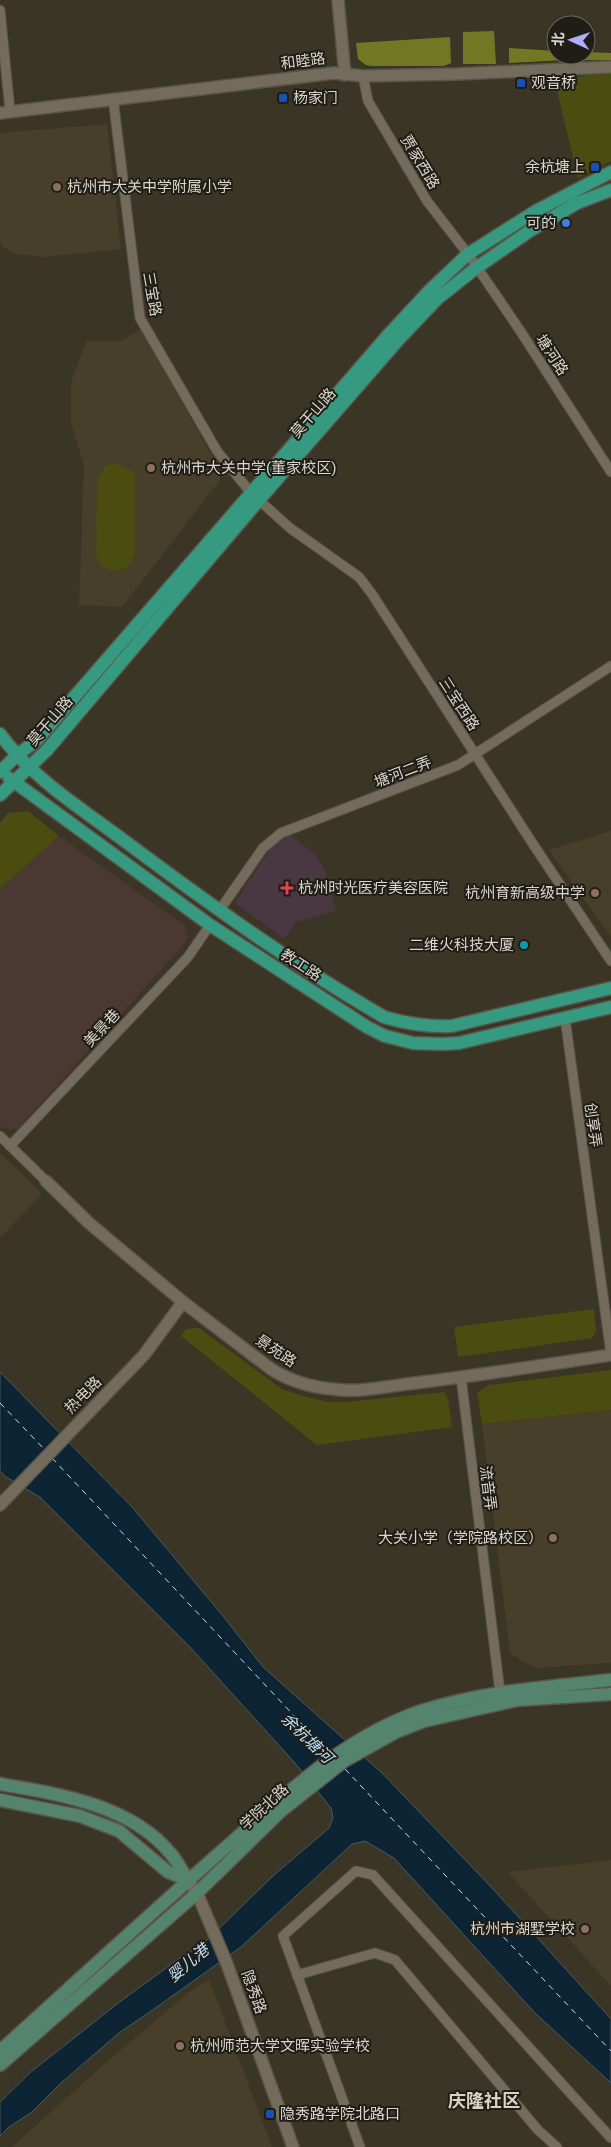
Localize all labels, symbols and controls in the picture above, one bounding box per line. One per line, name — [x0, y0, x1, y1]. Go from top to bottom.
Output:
north arrow — [546, 15, 596, 65]
text: 北 — [550, 32, 566, 47]
street label: 和睦路 — [280, 49, 326, 73]
place label: 观音桥 — [531, 74, 576, 92]
marker: 观音桥 — [515, 77, 527, 89]
place label: 杨家门 — [293, 89, 338, 107]
marker: 杨家门 — [277, 92, 289, 104]
street label: 贾家西路 — [397, 132, 443, 192]
place label: 余杭塘上 — [525, 158, 585, 176]
marker: 余杭塘上 — [589, 161, 601, 173]
place label: 杭州市大关中学附属小学 — [67, 178, 232, 196]
marker: 杭州市大关中学附属小学 — [51, 181, 63, 193]
place label: 可的 — [526, 214, 556, 232]
marker: 可的 — [560, 217, 572, 229]
street label: 三宝路 — [139, 270, 165, 318]
street label: 塘河路 — [532, 331, 572, 379]
street label: 莫干山路 — [287, 384, 339, 442]
place label: 杭州市大关中学(董家校区) — [161, 459, 336, 477]
marker: 杭州市大关中学(董家校区) — [145, 462, 157, 474]
street label: 三宝西路 — [435, 674, 483, 734]
street label: 莫干山路 — [24, 692, 76, 750]
street label: 塘河二弄 — [372, 753, 434, 791]
place label: 杭州时光医疗美容医院 — [298, 879, 448, 897]
marker: 杭州时光医疗美容医院 — [280, 881, 294, 895]
place label: 杭州育新高级中学 — [465, 884, 585, 902]
marker: 杭州育新高级中学 — [589, 887, 601, 899]
place label: 二维火科技大厦 — [409, 936, 514, 954]
marker: 二维火科技大厦 — [518, 939, 530, 951]
street label: 教工路 — [277, 945, 325, 985]
street label: 美景巷 — [80, 1005, 124, 1051]
street label: 创享弄 — [581, 1101, 605, 1149]
street label: 景苑路 — [252, 1331, 300, 1371]
street label: 热电路 — [61, 1373, 105, 1417]
street label: 流音弄 — [476, 1465, 500, 1511]
place label: 大关小学（学院路校区） — [378, 1529, 543, 1547]
marker: 大关小学（学院路校区） — [547, 1532, 559, 1544]
water label: 余杭塘河 — [277, 1709, 339, 1769]
street label: 学院北路 — [236, 1780, 292, 1834]
place label: 杭州市湖墅学校 — [470, 1920, 575, 1938]
marker: 杭州市湖墅学校 — [579, 1923, 591, 1935]
water label: 婴儿港 — [164, 1939, 214, 1986]
street label: 隐秀路 — [238, 1968, 270, 2016]
place label: 杭州师范大学文晖实验学校 — [190, 2037, 370, 2055]
marker: 杭州师范大学文晖实验学校 — [174, 2040, 186, 2052]
district label: 庆隆社区 — [448, 2090, 520, 2111]
place label: 隐秀路学院北路口 — [280, 2105, 400, 2123]
marker: 隐秀路学院北路口 — [264, 2108, 276, 2120]

